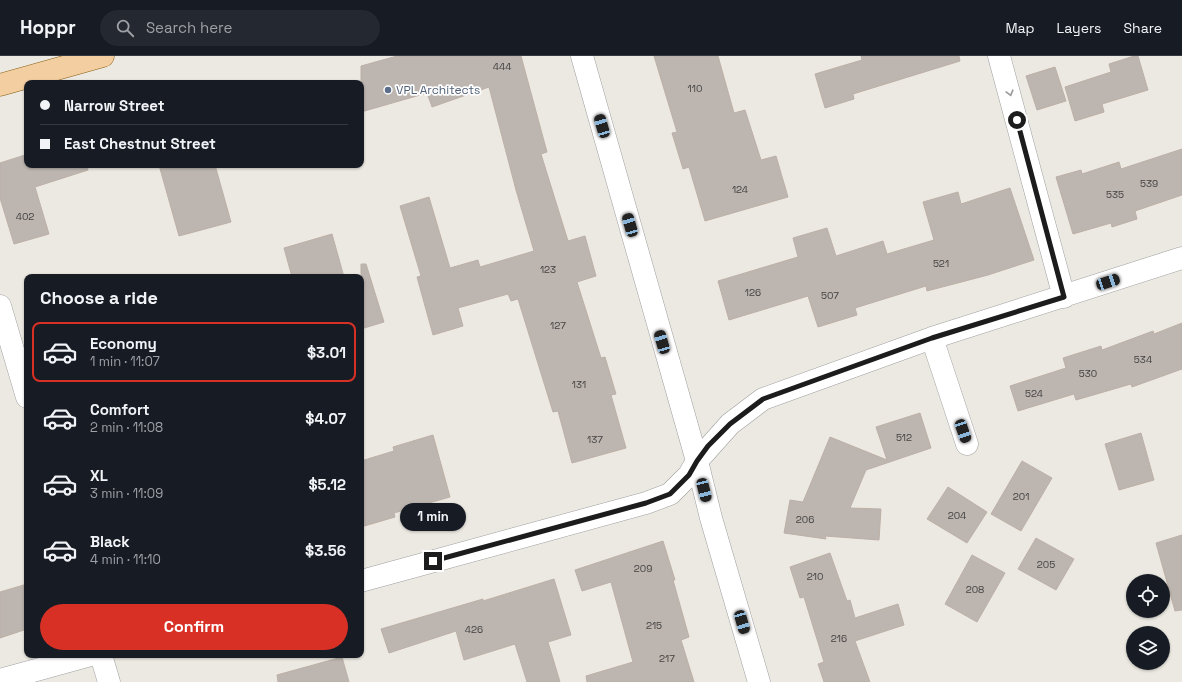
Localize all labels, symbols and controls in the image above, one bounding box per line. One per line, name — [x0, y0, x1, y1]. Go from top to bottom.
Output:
search box — [100, 10, 380, 46]
text: Hoppr — [20, 15, 76, 40]
icon: search — [114, 17, 136, 39]
text: Search here — [146, 18, 232, 37]
text: Map — [1005, 19, 1035, 37]
text: Layers — [1057, 19, 1101, 37]
text: Share — [1123, 19, 1162, 37]
house number: 444 — [493, 60, 511, 73]
place label: VPL Architects — [396, 82, 480, 98]
house number: 110 — [688, 82, 702, 95]
marker: VPL Architects — [383, 85, 393, 95]
one-way arrow — [1005, 90, 1014, 97]
text: Narrow Street — [64, 96, 165, 115]
route start — [1008, 111, 1026, 129]
car — [593, 113, 611, 139]
text: East Chestnut Street — [64, 134, 216, 153]
house number: 539 — [1140, 177, 1158, 190]
house number: 124 — [732, 183, 748, 196]
house number: 535 — [1106, 188, 1124, 201]
house number: 402 — [16, 210, 34, 223]
car — [621, 212, 639, 238]
house number: 521 — [933, 257, 949, 270]
house number: 123 — [540, 263, 556, 276]
car — [1095, 273, 1121, 291]
text: Choose a ride — [40, 286, 158, 309]
house number: 126 — [745, 286, 761, 299]
house number: 507 — [821, 289, 839, 302]
house number: 127 — [550, 319, 566, 332]
car — [653, 329, 671, 355]
icon: car — [42, 334, 78, 370]
text: Economy — [90, 334, 157, 353]
text: $3.01 — [307, 343, 346, 362]
text: 1 min · 11:07 — [90, 353, 160, 370]
house number: 534 — [1134, 353, 1152, 366]
house number: 530 — [1079, 367, 1097, 380]
house number: 131 — [572, 378, 586, 391]
house number: 524 — [1025, 387, 1043, 400]
icon: car — [42, 400, 78, 436]
text: Comfort — [90, 400, 150, 419]
text: $4.07 — [305, 409, 346, 428]
car — [953, 418, 973, 444]
text: 2 min · 11:08 — [90, 419, 163, 436]
house number: 512 — [896, 431, 912, 444]
house number: 137 — [587, 433, 603, 446]
icon: car — [42, 466, 78, 502]
text: XL — [90, 466, 108, 485]
text: $5.12 — [309, 475, 346, 494]
car — [695, 477, 713, 503]
text: 3 min · 11:09 — [90, 485, 163, 502]
house number: 201 — [1013, 490, 1029, 503]
callout: 1 min — [400, 503, 466, 531]
text: 1 min — [417, 508, 449, 525]
house number: 204 — [948, 509, 966, 522]
house number: 206 — [796, 513, 814, 526]
icon: car — [42, 532, 78, 568]
text: Black — [90, 532, 130, 551]
text: $3.56 — [305, 541, 346, 560]
text: 4 min · 11:10 — [90, 551, 161, 568]
route end — [424, 552, 442, 570]
house number: 205 — [1037, 558, 1055, 571]
house number: 209 — [634, 562, 652, 575]
house number: 210 — [807, 570, 823, 583]
map controls — [1126, 574, 1170, 670]
button: locate — [1126, 574, 1170, 618]
house number: 208 — [966, 583, 984, 596]
button: Confirm — [40, 604, 348, 650]
car — [733, 609, 751, 635]
house number: 215 — [646, 619, 662, 632]
house number: 426 — [465, 623, 483, 636]
button: layers — [1126, 626, 1170, 670]
house number: 216 — [831, 632, 847, 645]
house number: 217 — [659, 652, 675, 665]

